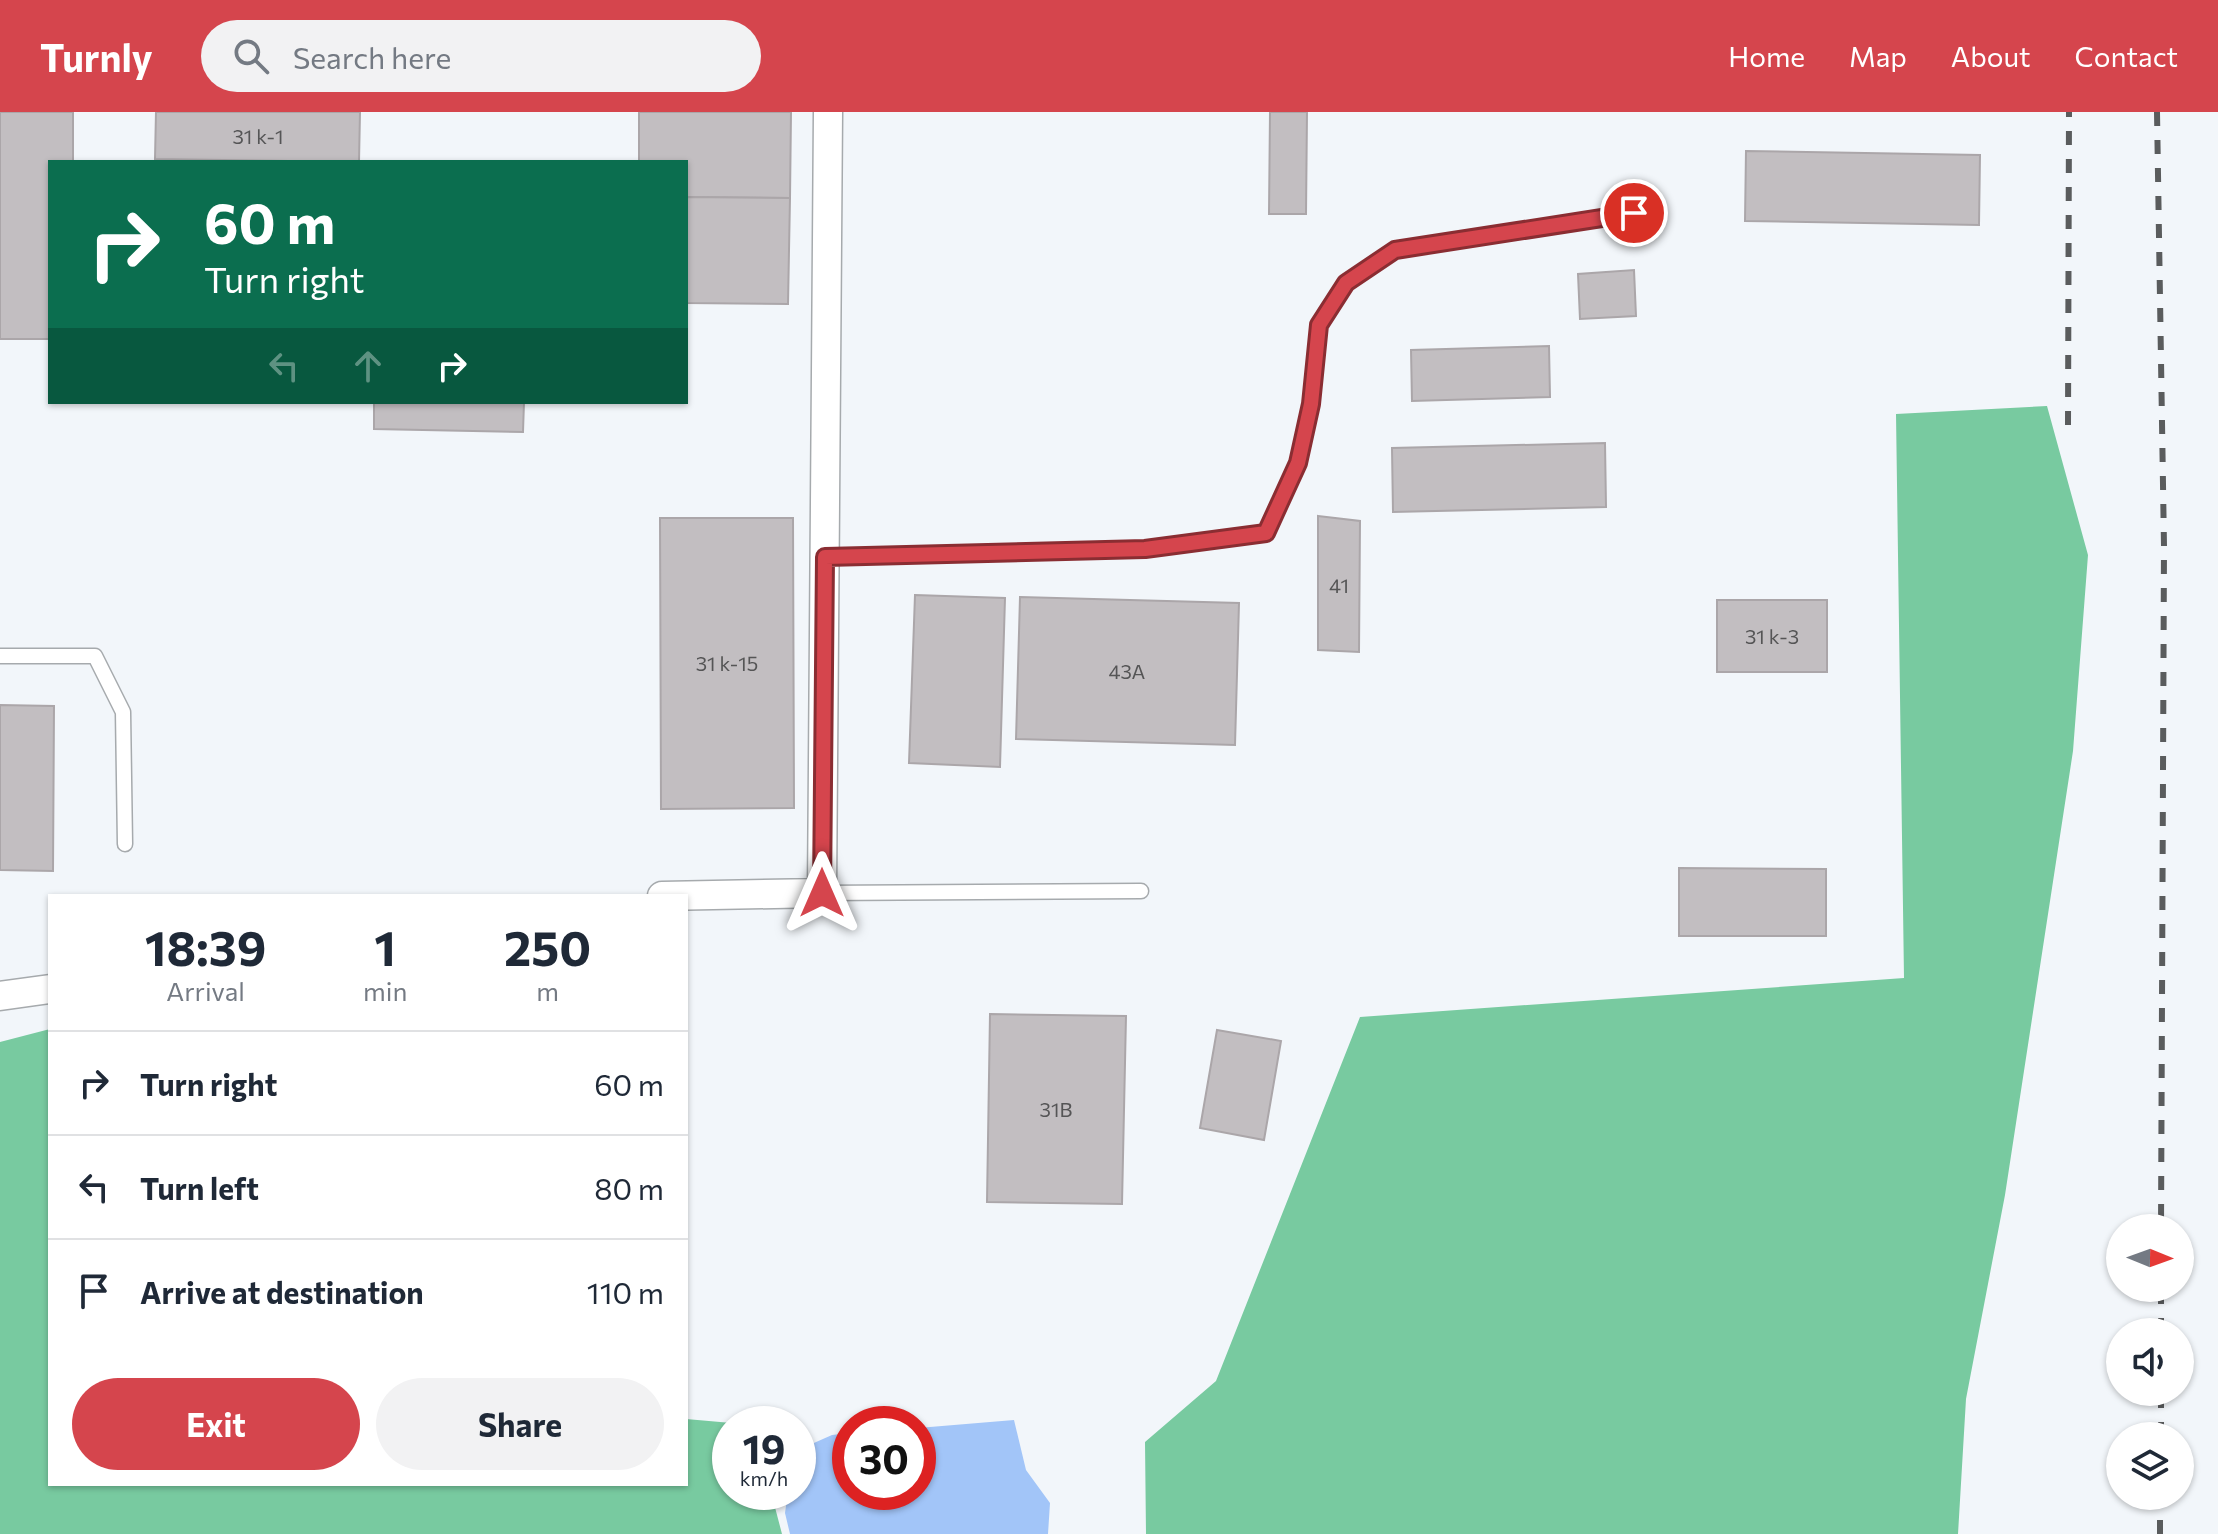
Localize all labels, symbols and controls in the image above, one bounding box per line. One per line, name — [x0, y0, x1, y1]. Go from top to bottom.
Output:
search box — [201, 20, 761, 92]
text: Turnly — [40, 33, 153, 80]
icon: search — [229, 34, 273, 78]
text: Search here — [293, 38, 451, 75]
text: Home — [1728, 39, 1805, 73]
text: Map — [1849, 39, 1907, 73]
text: About — [1951, 39, 2031, 73]
text: Contact — [2075, 39, 2178, 73]
house number: 31 k-1 — [232, 124, 284, 148]
pin — [1600, 179, 1668, 247]
text: 60 m — [204, 187, 335, 256]
icon: arrive — [1612, 191, 1656, 235]
icon: right — [72, 192, 176, 296]
text: Turn right — [204, 256, 365, 300]
icon: left — [262, 344, 306, 388]
icon: ahead — [346, 344, 390, 388]
icon: right — [430, 344, 474, 388]
house number: 41 — [1329, 573, 1349, 597]
house number: 31 k-3 — [1745, 624, 1799, 648]
house number: 31 k-15 — [696, 651, 758, 675]
house number: 43A — [1109, 659, 1146, 683]
position arrow — [780, 851, 864, 935]
text: 18:39 — [145, 917, 266, 976]
text: 1 — [374, 917, 396, 976]
text: 250 — [504, 917, 591, 976]
text: Arrival — [166, 975, 245, 1006]
text: min — [363, 975, 407, 1006]
text: m — [536, 975, 559, 1006]
icon: right — [72, 1061, 116, 1105]
text: Turn right — [140, 1065, 277, 1102]
text: 60 m — [594, 1065, 664, 1102]
house number: 31B — [1040, 1097, 1073, 1121]
icon: left — [72, 1165, 116, 1209]
text: Turn left — [140, 1169, 259, 1206]
text: 80 m — [594, 1169, 664, 1206]
north arrow — [2106, 1214, 2194, 1302]
map controls — [2106, 1214, 2194, 1510]
icon: arrive — [72, 1269, 116, 1313]
text: Arrive at destination — [140, 1273, 424, 1310]
text: 110 m — [587, 1273, 664, 1310]
button: sound — [2106, 1318, 2194, 1406]
button: Exit — [72, 1378, 360, 1470]
button: Share — [376, 1378, 664, 1470]
speed limit sign: 30 — [832, 1406, 936, 1510]
button: layers — [2106, 1422, 2194, 1510]
text: 19 — [743, 1423, 785, 1472]
text: km/h — [740, 1466, 788, 1490]

